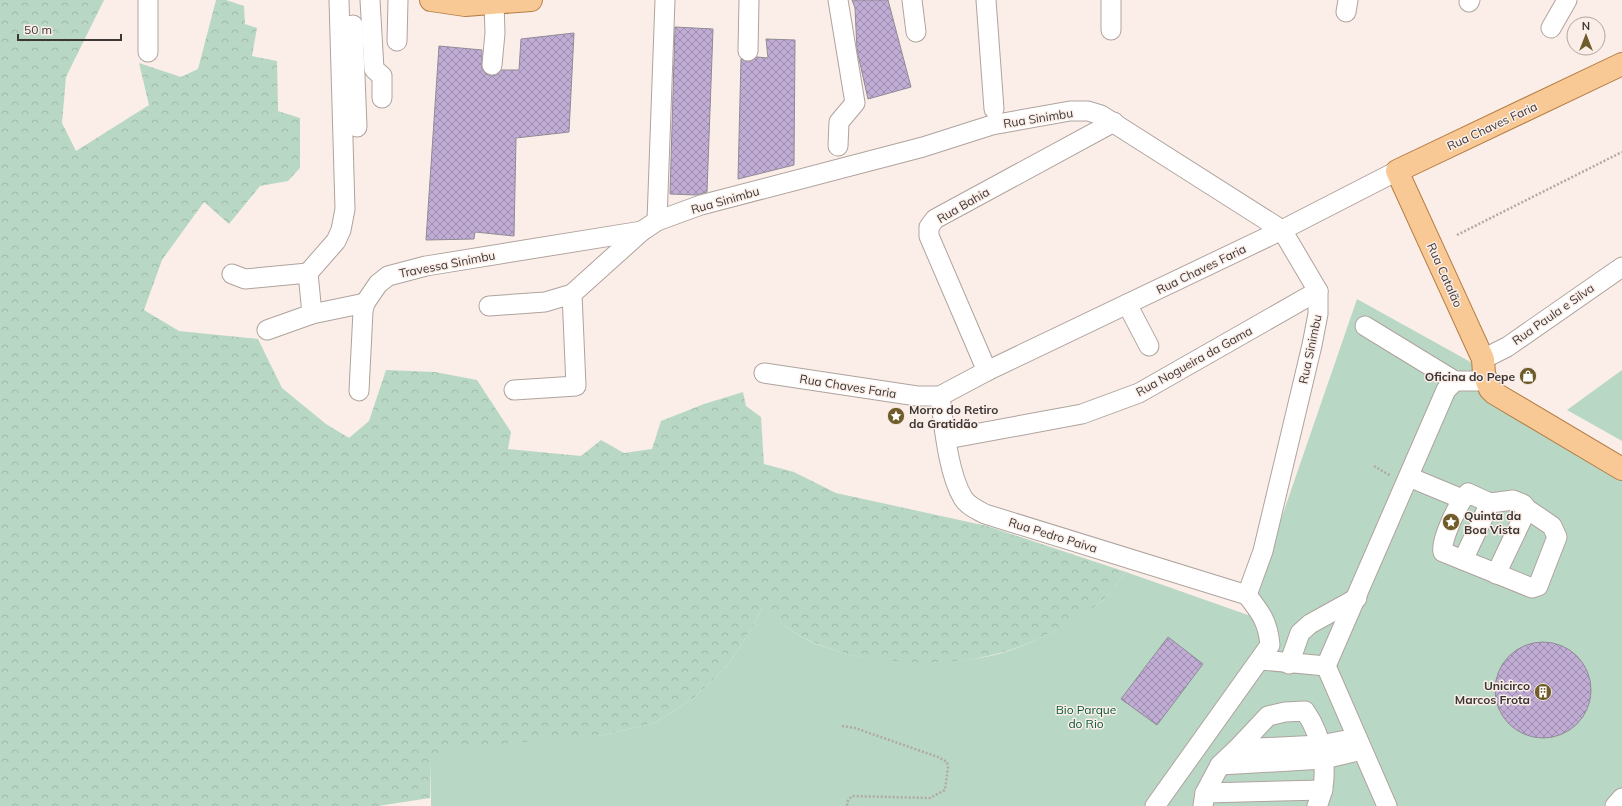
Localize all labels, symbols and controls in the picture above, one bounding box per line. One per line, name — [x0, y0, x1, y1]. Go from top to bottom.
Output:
scale bar — [18, 16, 121, 42]
north arrow — [1566, 16, 1606, 56]
text: N — [1582, 19, 1590, 33]
text: 50 m — [24, 22, 52, 37]
street label: Rua Chaves Faria — [1444, 99, 1540, 153]
street label: Rua Sinimbu — [1002, 105, 1074, 131]
street label: Rua Sinimbu — [689, 183, 761, 217]
street label: Rua Bahia — [934, 184, 992, 226]
street label: Rua Catalão — [1424, 240, 1466, 310]
street label: Rua Chaves Faria — [1154, 241, 1248, 297]
street label: Travessa Sinimbu — [398, 247, 496, 281]
street label: Rua Paula e Silva — [1509, 280, 1597, 348]
street label: Rua Sinimbu — [1295, 313, 1325, 385]
street label: Rua Nogueira da Gama — [1133, 323, 1255, 399]
shop icon: Oficina do Pepe — [1518, 366, 1538, 386]
place label: Oficina do Pepe — [1425, 369, 1515, 384]
street label: Rua Chaves Faria — [798, 371, 898, 401]
place label: Morro do Retiro da Gratidão — [909, 402, 998, 431]
place icon: Morro do Retiro da Gratidão — [886, 406, 906, 426]
place label: Quinta da Boa Vista — [1464, 508, 1521, 537]
place icon: Quinta da Boa Vista — [1441, 512, 1461, 532]
street label: Rua Pedro Paiva — [1007, 514, 1099, 556]
place label: Unicirco Marcos Frota — [1455, 678, 1530, 707]
building icon: Unicirco Marcos Frota — [1533, 682, 1553, 702]
park label: Bio Parque do Rio — [1056, 702, 1116, 731]

